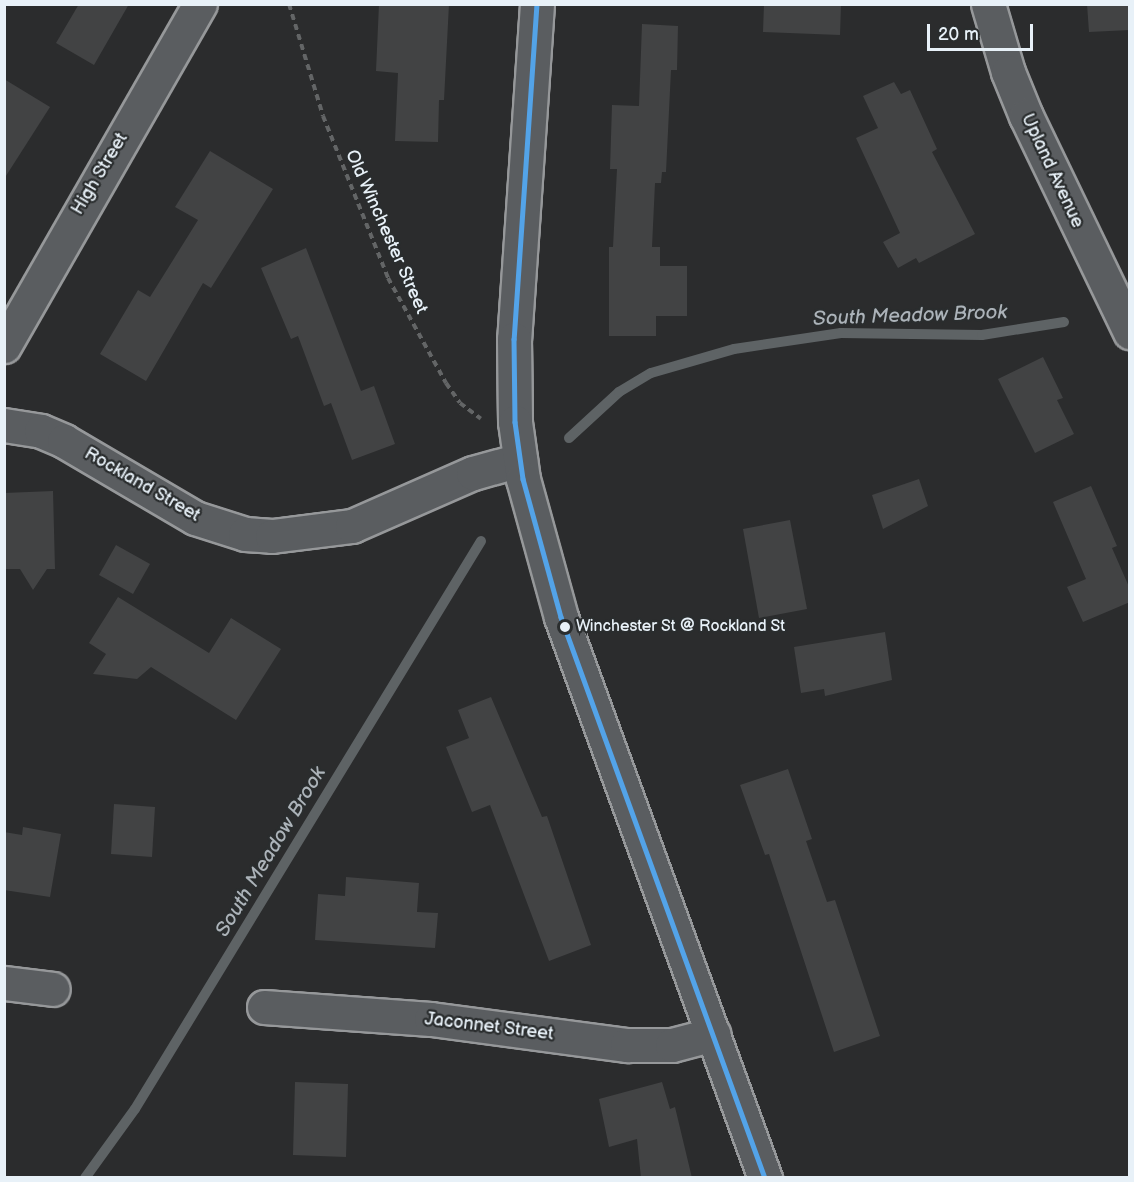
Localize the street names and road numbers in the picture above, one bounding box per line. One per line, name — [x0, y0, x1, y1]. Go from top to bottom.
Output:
street label: Upland Avenue — [1016, 111, 1088, 231]
street label: High Street — [67, 129, 133, 219]
street label: Old Winchester Street — [340, 146, 432, 318]
street label: Rockland Street — [80, 443, 204, 527]
street label: Jaconnet Street — [423, 1008, 555, 1046]

